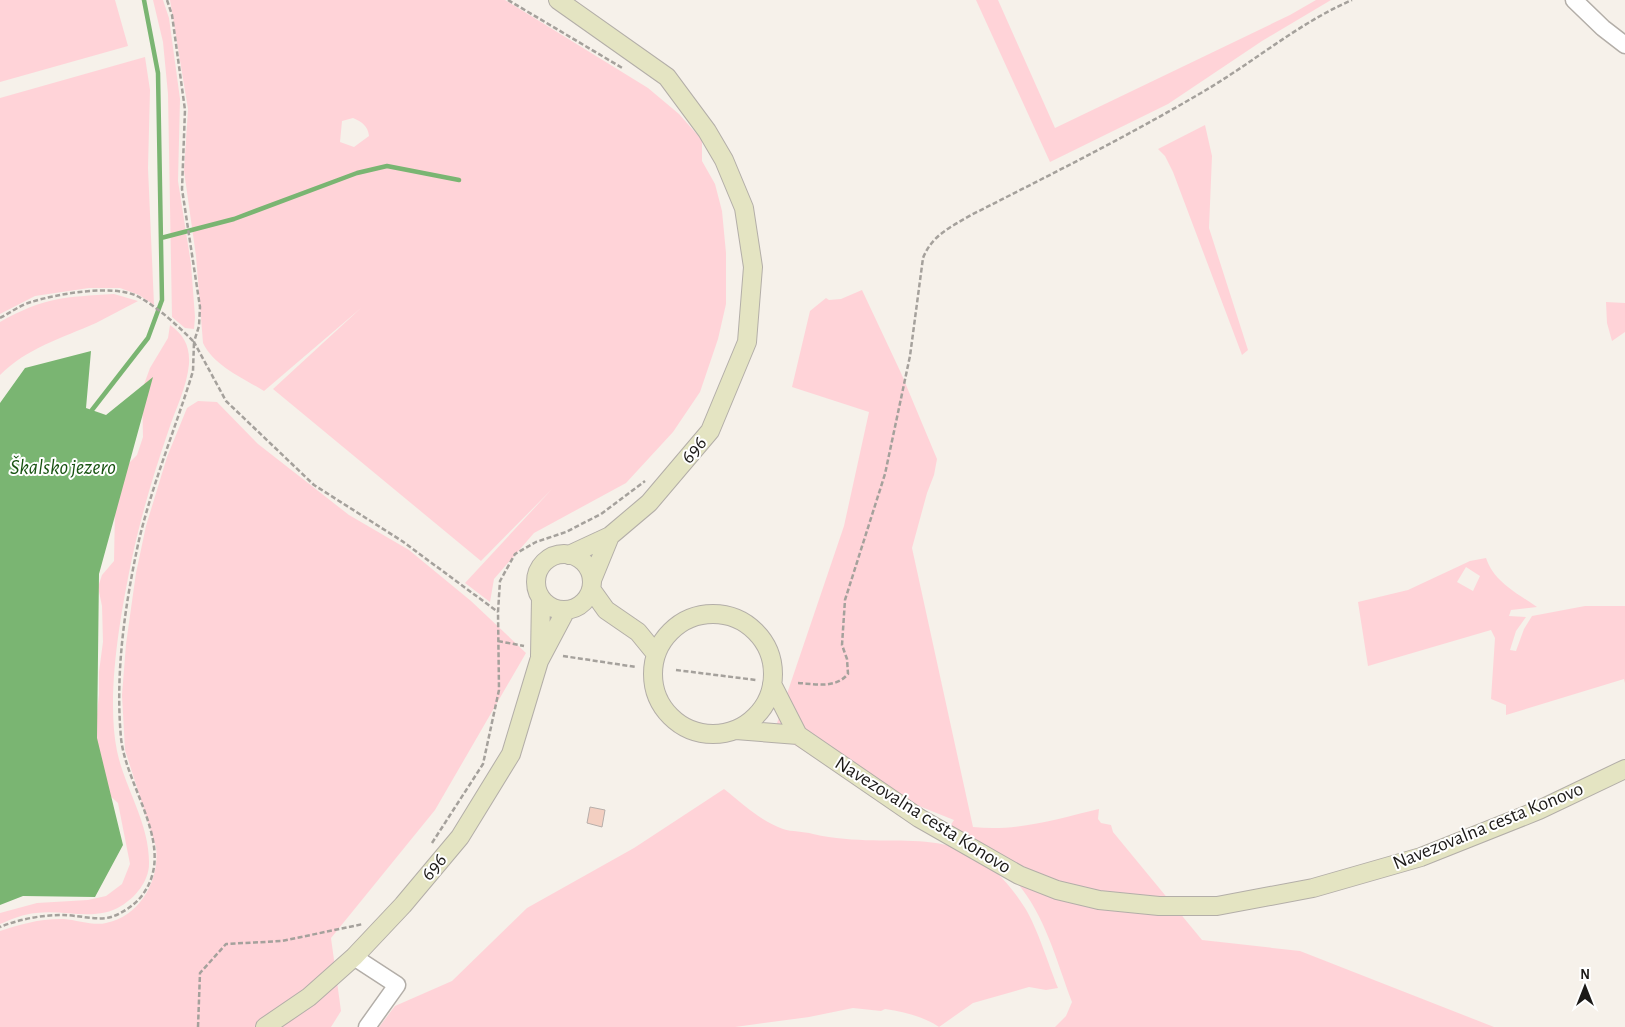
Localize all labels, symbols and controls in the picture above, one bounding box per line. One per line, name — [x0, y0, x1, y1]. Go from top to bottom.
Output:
street label: 696 — [677, 433, 711, 467]
water label: Škalsko jezero — [10, 455, 116, 478]
street label: Navezovalna cesta Konovo — [831, 753, 1015, 877]
street label: Navezovalna cesta Konovo — [1390, 779, 1586, 873]
street label: 696 — [417, 850, 451, 884]
north arrow — [1560, 962, 1610, 1012]
text: N — [1580, 968, 1590, 982]

